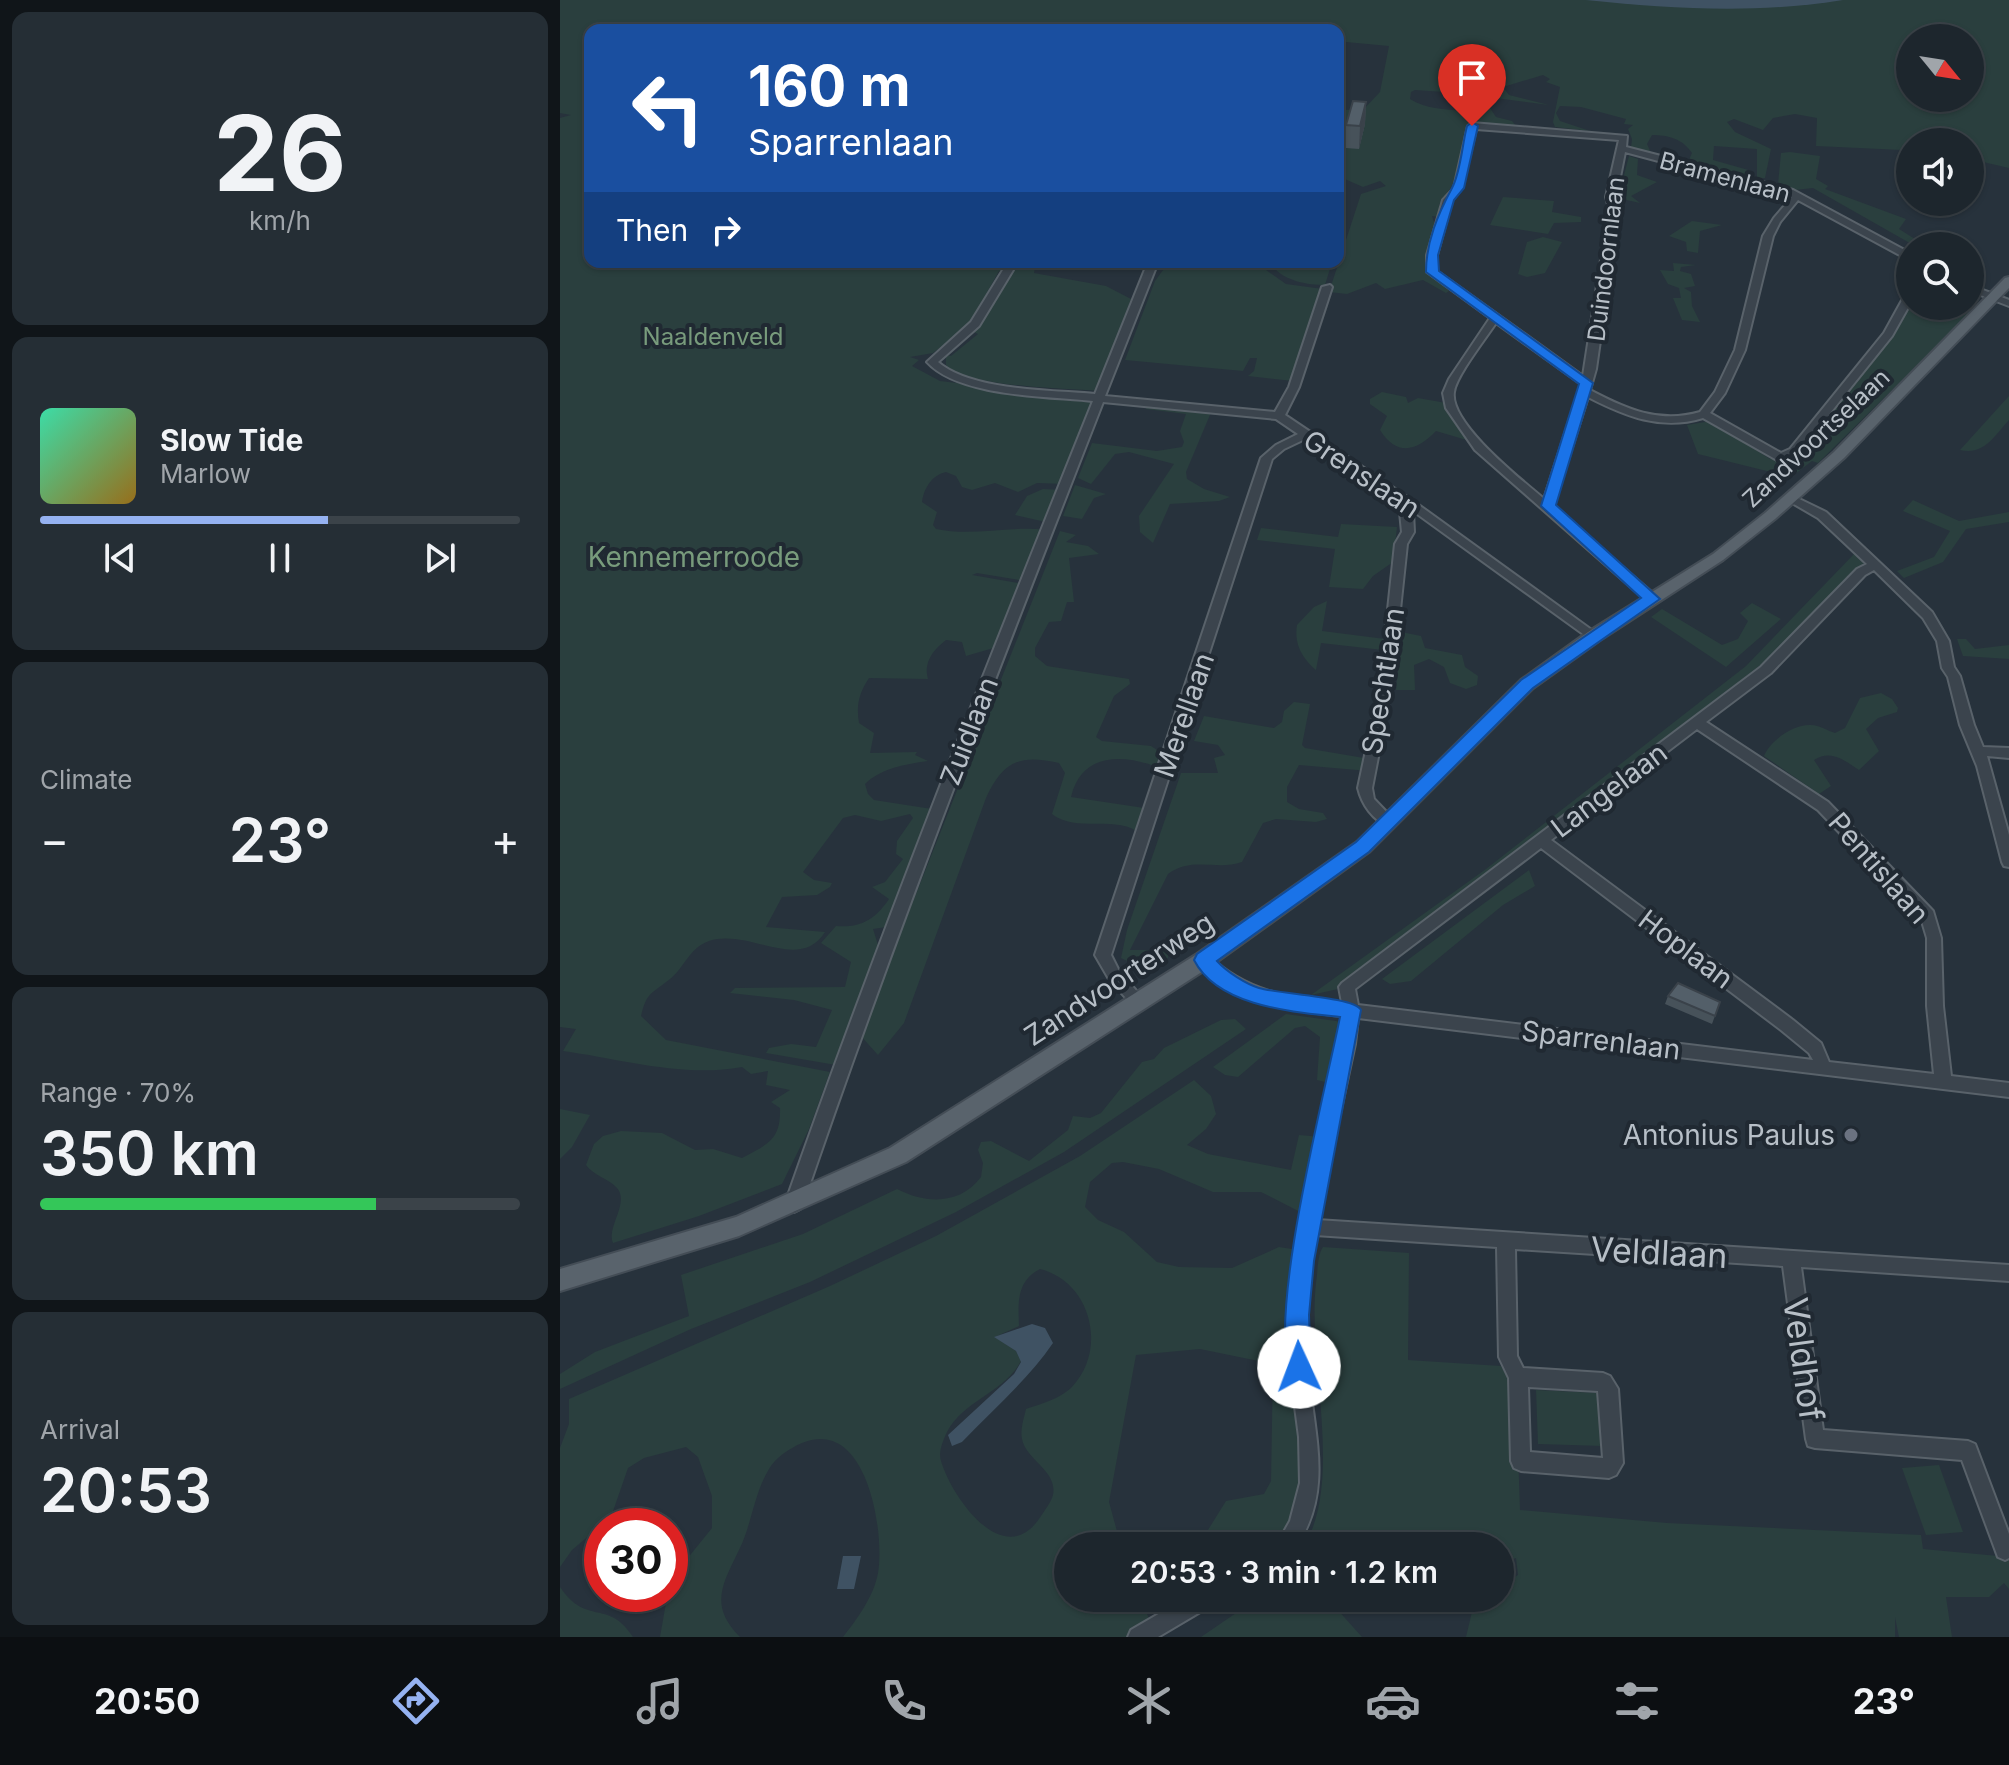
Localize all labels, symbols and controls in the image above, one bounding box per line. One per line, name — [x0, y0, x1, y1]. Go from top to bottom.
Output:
north arrow — [1896, 24, 1984, 112]
map controls — [1896, 24, 1984, 320]
pin — [1438, 44, 1506, 126]
text: 160 m — [748, 52, 911, 120]
icon: left — [616, 56, 720, 160]
icon: arrive — [1450, 56, 1494, 100]
text: 26 — [213, 90, 347, 216]
text: Sparrenlaan — [748, 120, 953, 164]
button: sound — [1896, 128, 1984, 216]
street label: Bramenlaan — [1656, 146, 1794, 208]
street label: Duindoornlaan — [1582, 175, 1630, 343]
text: km/h — [249, 205, 311, 236]
icon: right — [704, 208, 748, 252]
text: Then — [616, 212, 688, 248]
button: search — [1896, 232, 1984, 320]
park label: Naaldenveld — [643, 322, 783, 351]
street label: Zandvoortselaan — [1737, 363, 1895, 513]
text: Slow Tide — [160, 422, 303, 458]
street label: Grenslaan — [1297, 423, 1427, 525]
text: Marlow — [160, 458, 251, 489]
icon: previous — [98, 536, 142, 580]
icon: pause — [258, 536, 302, 580]
icon: next — [418, 536, 462, 580]
park label: Kennemerroode — [588, 540, 800, 574]
street label: Spechtlaan — [1355, 605, 1411, 757]
street label: Merellaan — [1147, 648, 1221, 782]
street label: Zuidlaan — [933, 672, 1005, 790]
street label: Langelaan — [1544, 735, 1674, 845]
text: Climate — [40, 764, 132, 795]
text: 23° — [229, 804, 331, 876]
street label: Pentislaan — [1822, 805, 1936, 931]
text: − — [40, 813, 69, 867]
text: + — [491, 813, 520, 867]
street label: Hoplaan — [1632, 902, 1740, 996]
street label: Zandvoorterweg — [1018, 905, 1220, 1053]
street label: Sparrenlaan — [1520, 1013, 1682, 1067]
text: Range · 70% — [40, 1077, 196, 1108]
text: 350 km — [40, 1117, 259, 1189]
place label: Antonius Paulus — [1623, 1118, 1835, 1152]
marker: Antonius Paulus — [1842, 1126, 1860, 1144]
street label: Veldlaan — [1589, 1228, 1729, 1276]
street label: Veldhof — [1775, 1295, 1833, 1424]
position arrow — [1257, 1325, 1341, 1409]
text: Arrival — [40, 1414, 120, 1445]
text: 20:53 — [40, 1454, 212, 1526]
speed limit sign: 30 — [584, 1508, 688, 1612]
text: 20:53 · 3 min · 1.2 km — [1130, 1554, 1438, 1590]
icon: directions — [388, 1673, 444, 1729]
icon: music — [632, 1673, 688, 1729]
icon: phone — [876, 1673, 932, 1729]
icon: climate — [1121, 1673, 1177, 1729]
icon: car — [1365, 1673, 1421, 1729]
icon: filters — [1609, 1673, 1665, 1729]
text: 20:50 — [94, 1679, 200, 1723]
text: 23° — [1853, 1679, 1915, 1723]

